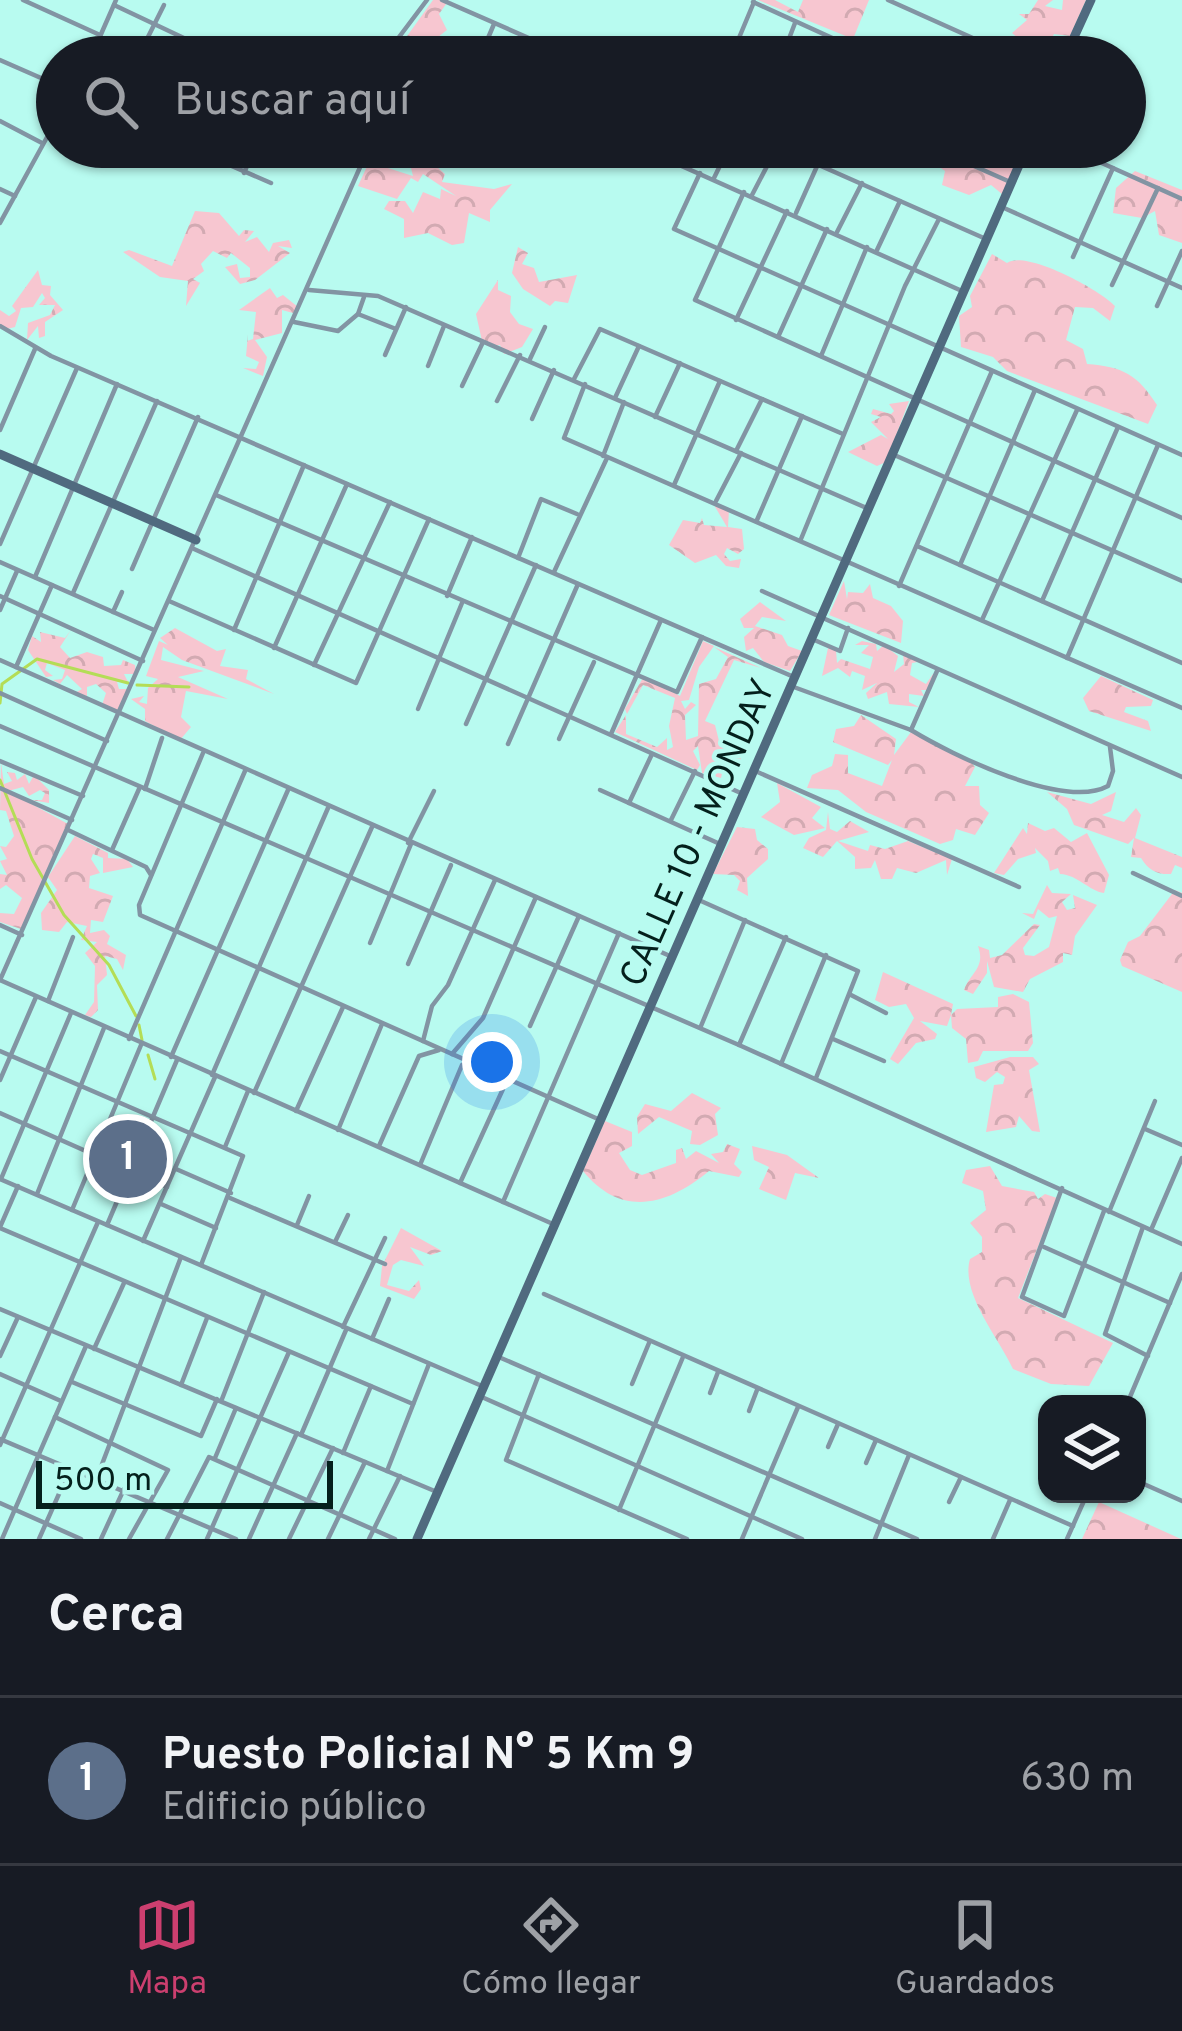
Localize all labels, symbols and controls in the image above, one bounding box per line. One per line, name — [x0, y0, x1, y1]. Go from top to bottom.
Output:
search box — [36, 36, 1146, 168]
icon: search — [78, 69, 144, 135]
text: Buscar aquí — [174, 74, 410, 131]
street label: CALLE 10 - MONDAY — [611, 673, 788, 995]
your location — [462, 1032, 522, 1092]
pin: 1 — [89, 1114, 167, 1204]
map controls — [1038, 1395, 1146, 1503]
button: layers — [1038, 1395, 1146, 1503]
scale bar — [36, 1455, 333, 1508]
text: 500 m — [54, 1461, 152, 1503]
text: Cerca — [48, 1585, 185, 1650]
text: Puesto Policial N° 5 Km 9 — [162, 1728, 695, 1785]
text: 1 — [79, 1756, 95, 1805]
text: 630 m — [1020, 1756, 1134, 1805]
text: Edificio público — [162, 1785, 427, 1834]
tab: Mapa — [127, 1892, 207, 2006]
tab: Cómo llegar — [461, 1892, 641, 2006]
tab: Guardados — [895, 1892, 1055, 2006]

